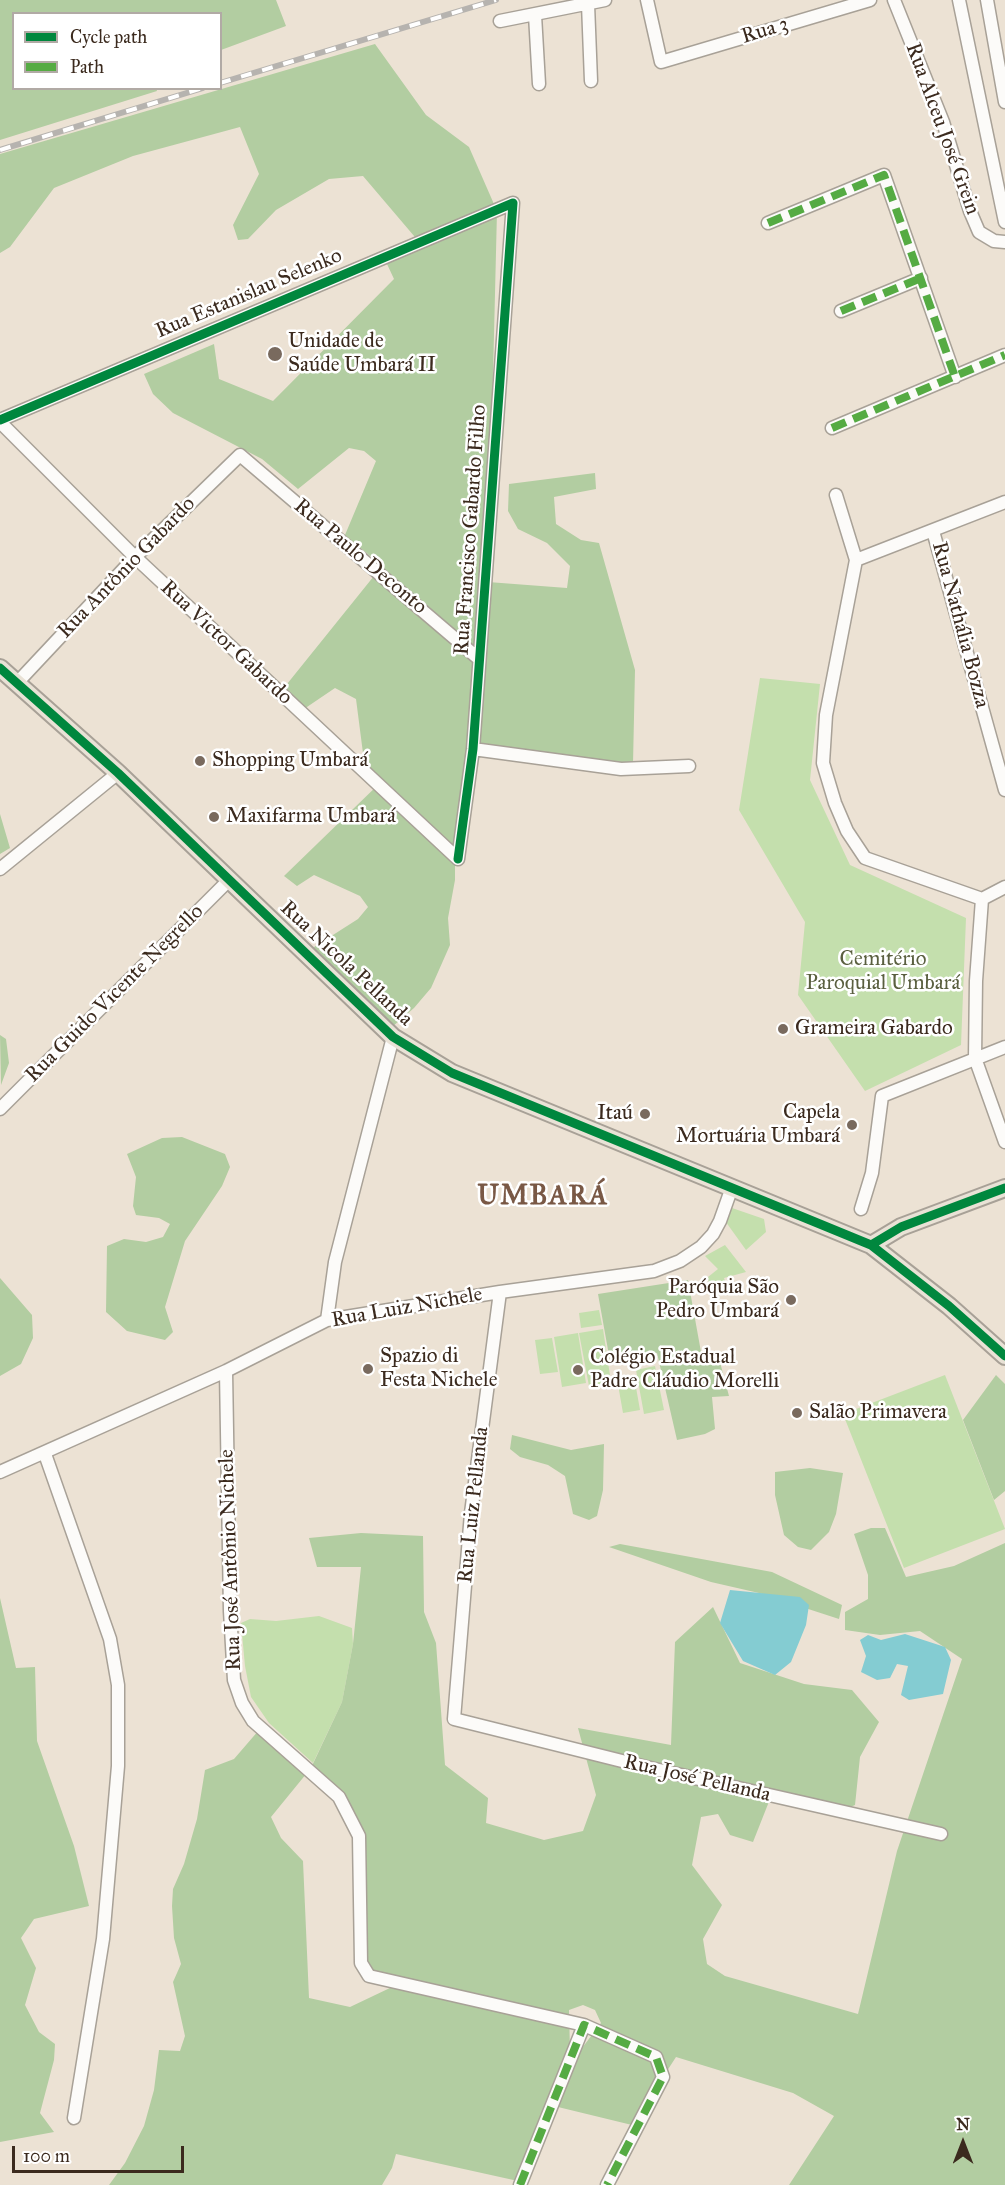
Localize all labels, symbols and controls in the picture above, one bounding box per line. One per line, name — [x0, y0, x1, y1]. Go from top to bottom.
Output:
legend — [12, 12, 222, 90]
street label: Rua 3 — [739, 12, 791, 50]
text: Cycle path — [70, 26, 147, 48]
street label: Rua Alceu José Grein — [899, 40, 985, 218]
text: Path — [70, 56, 104, 78]
street label: Rua Estanislau Selenko — [152, 243, 346, 345]
place label: Unidade de Saúde Umbará II — [288, 329, 436, 379]
marker: Unidade de Saúde Umbará II — [266, 345, 284, 363]
street label: Rua Francisco Gabardo Filho — [450, 404, 492, 656]
street label: Rua Antônio Gabardo — [53, 492, 201, 644]
street label: Rua Paulo Deconto — [288, 494, 432, 620]
street label: Rua Nathália Bozza — [926, 539, 994, 711]
street label: Rua Victor Gabardo — [155, 575, 297, 711]
place label: Shopping Umbará — [212, 748, 368, 774]
marker: Shopping Umbará — [193, 754, 207, 768]
place label: Maxifarma Umbará — [226, 804, 396, 830]
marker: Maxifarma Umbará — [207, 810, 221, 824]
street label: Rua Nicola Pellanda — [274, 896, 418, 1032]
street label: Rua Guido Vicente Negrello — [21, 900, 209, 1088]
park label: Cemitério Paroquial Umbará — [806, 947, 960, 997]
place label: Grameira Gabardo — [795, 1016, 953, 1042]
marker: Grameira Gabardo — [776, 1022, 790, 1036]
place label: Capela Mortuária Umbará — [676, 1100, 840, 1150]
place label: Itaú — [597, 1101, 633, 1127]
marker: Itaú — [638, 1107, 652, 1121]
marker: Capela Mortuária Umbará — [845, 1118, 859, 1132]
district label: UMBARÁ — [477, 1181, 609, 1213]
place label: Paróquia São Pedro Umbará — [656, 1275, 779, 1325]
street label: Rua Luiz Nichele — [330, 1282, 484, 1334]
marker: Paróquia São Pedro Umbará — [784, 1293, 798, 1307]
place label: Spazio di Festa Nichele — [380, 1344, 497, 1394]
place label: Colégio Estadual Padre Cláudio Morelli — [590, 1345, 779, 1395]
marker: Spazio di Festa Nichele — [361, 1362, 375, 1376]
marker: Colégio Estadual Padre Cláudio Morelli — [571, 1363, 585, 1377]
place label: Salão Primavera — [809, 1400, 947, 1426]
marker: Salão Primavera — [790, 1406, 804, 1420]
street label: Rua Luiz Pellanda — [453, 1426, 495, 1584]
street label: Rua José Antônio Nichele — [215, 1449, 247, 1671]
street label: Rua José Pellanda — [621, 1750, 773, 1808]
north arrow — [933, 2113, 993, 2173]
text: N — [956, 2115, 970, 2134]
scale bar — [15, 2134, 188, 2172]
text: 100 m — [23, 2145, 70, 2167]

